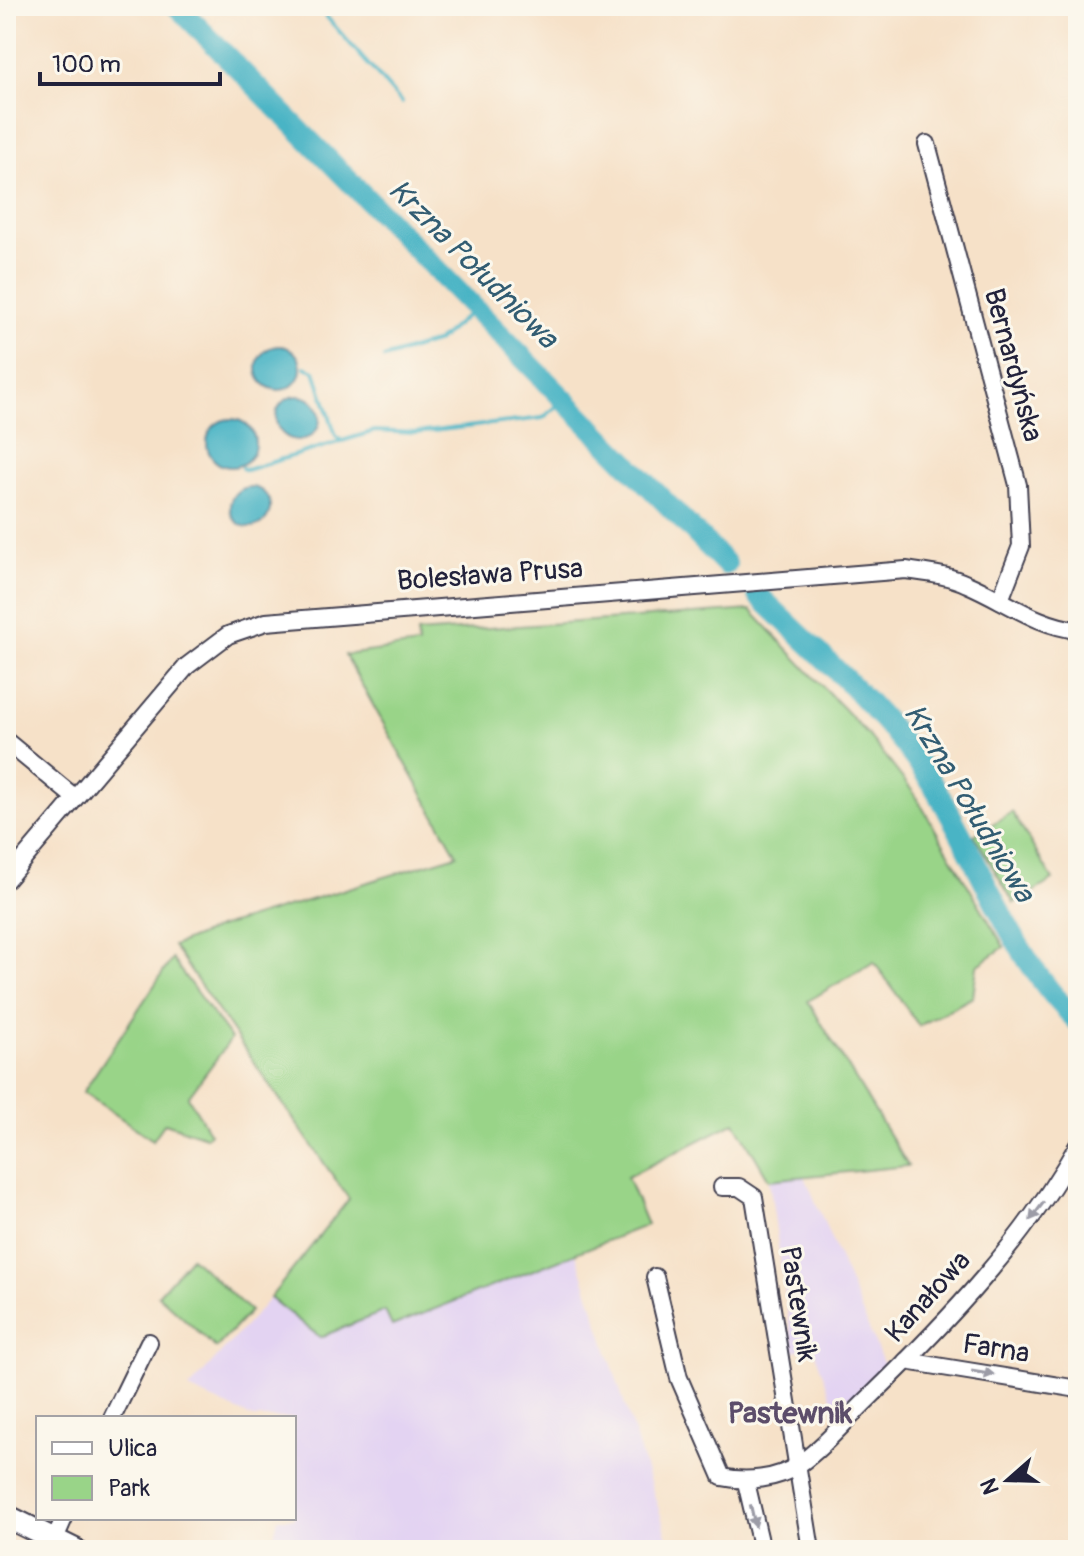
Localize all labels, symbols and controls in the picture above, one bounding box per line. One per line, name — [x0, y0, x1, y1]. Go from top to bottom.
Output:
scale bar — [40, 36, 220, 86]
text: 100 m — [52, 50, 121, 79]
water label: Krzna Południowa — [381, 172, 567, 358]
street label: Bernardyńska — [976, 285, 1050, 445]
street label: Bolesława Prusa — [396, 551, 584, 599]
water label: Krzna Południowa — [895, 697, 1044, 910]
one-way arrow — [1029, 1201, 1045, 1221]
street label: Pastewnik — [772, 1244, 824, 1365]
street label: Kanałowa — [878, 1244, 978, 1350]
street label: Farna — [960, 1326, 1032, 1372]
one-way arrow — [971, 1367, 996, 1380]
district label: Pastewnik — [728, 1395, 853, 1432]
legend — [36, 1416, 296, 1520]
text: Ulica — [108, 1434, 157, 1463]
north arrow — [968, 1440, 1048, 1520]
text: Park — [108, 1474, 150, 1503]
text: N — [974, 1475, 1006, 1498]
one-way arrow — [747, 1504, 760, 1529]

